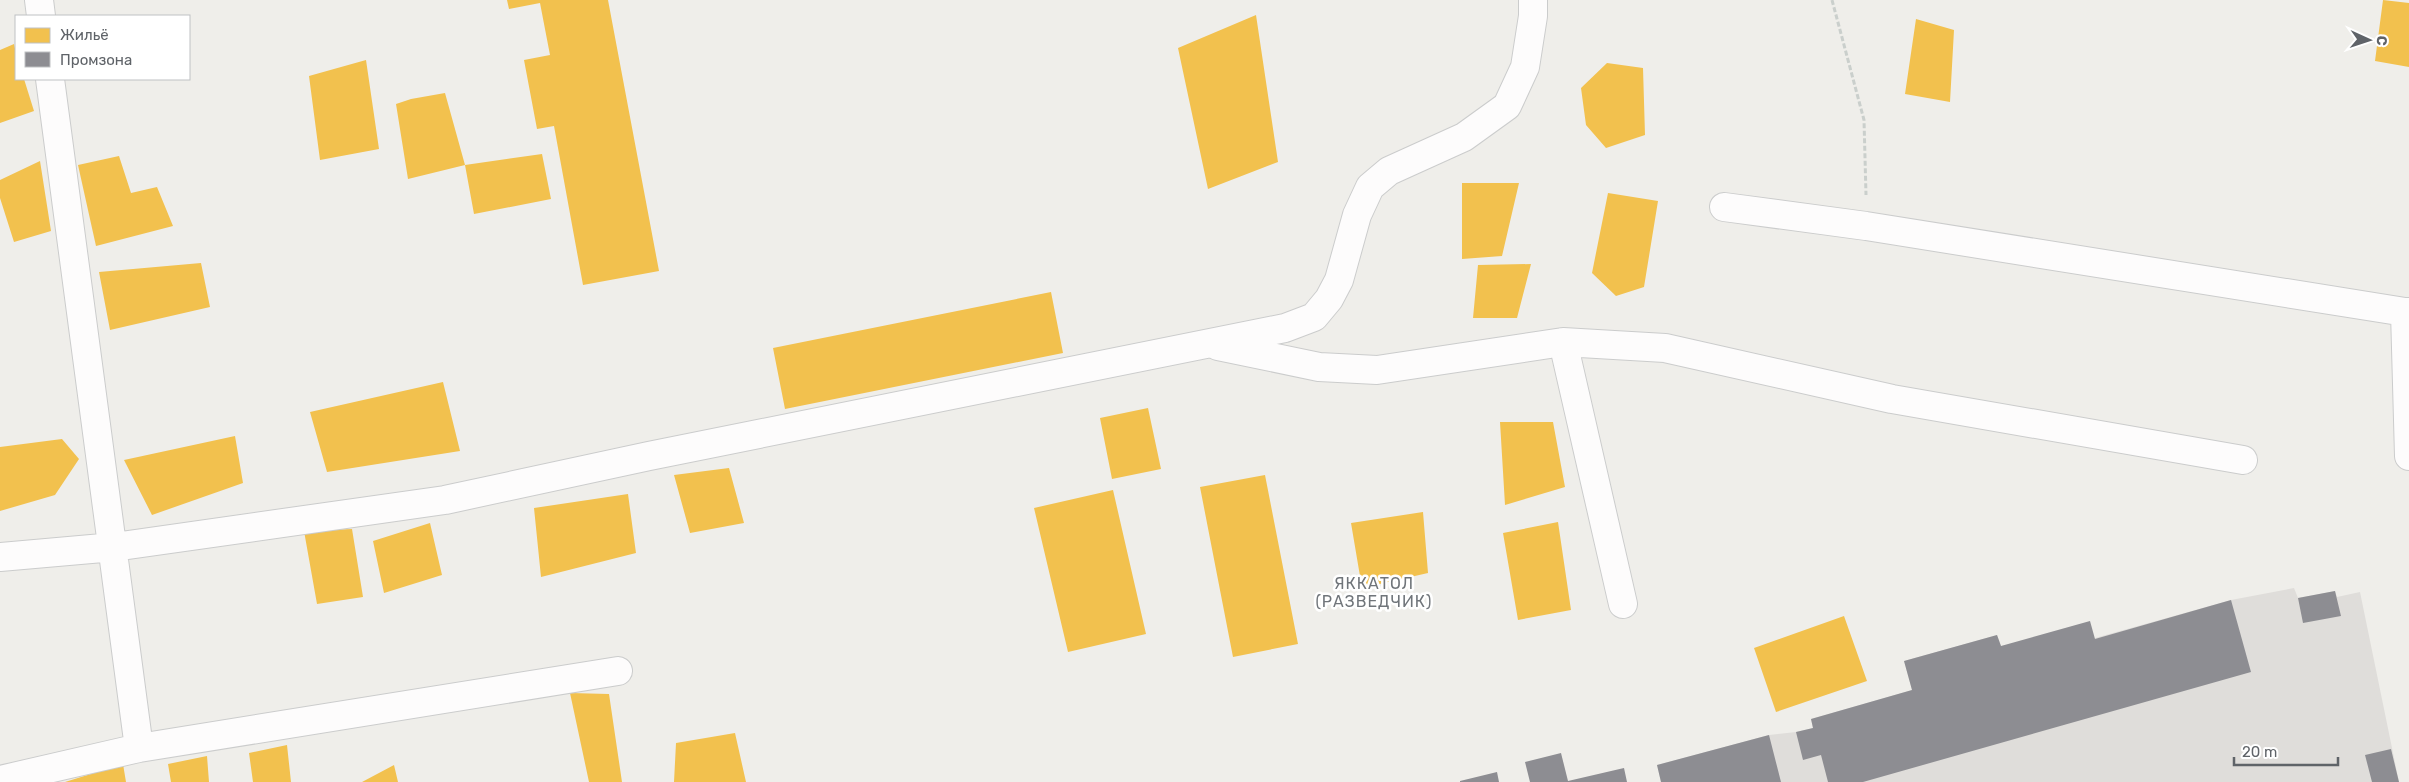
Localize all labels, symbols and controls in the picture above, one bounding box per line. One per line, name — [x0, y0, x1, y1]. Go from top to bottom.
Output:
legend — [15, 15, 190, 80]
north arrow — [2344, 15, 2394, 65]
text: Жильё — [60, 26, 109, 44]
text: С — [2373, 35, 2390, 46]
text: Промзона — [60, 51, 132, 69]
district label: ЯККАТОЛ (РАЗВЕДЧИК) — [1316, 574, 1432, 611]
scale bar — [2234, 734, 2338, 766]
text: 20 m — [2242, 743, 2277, 761]

